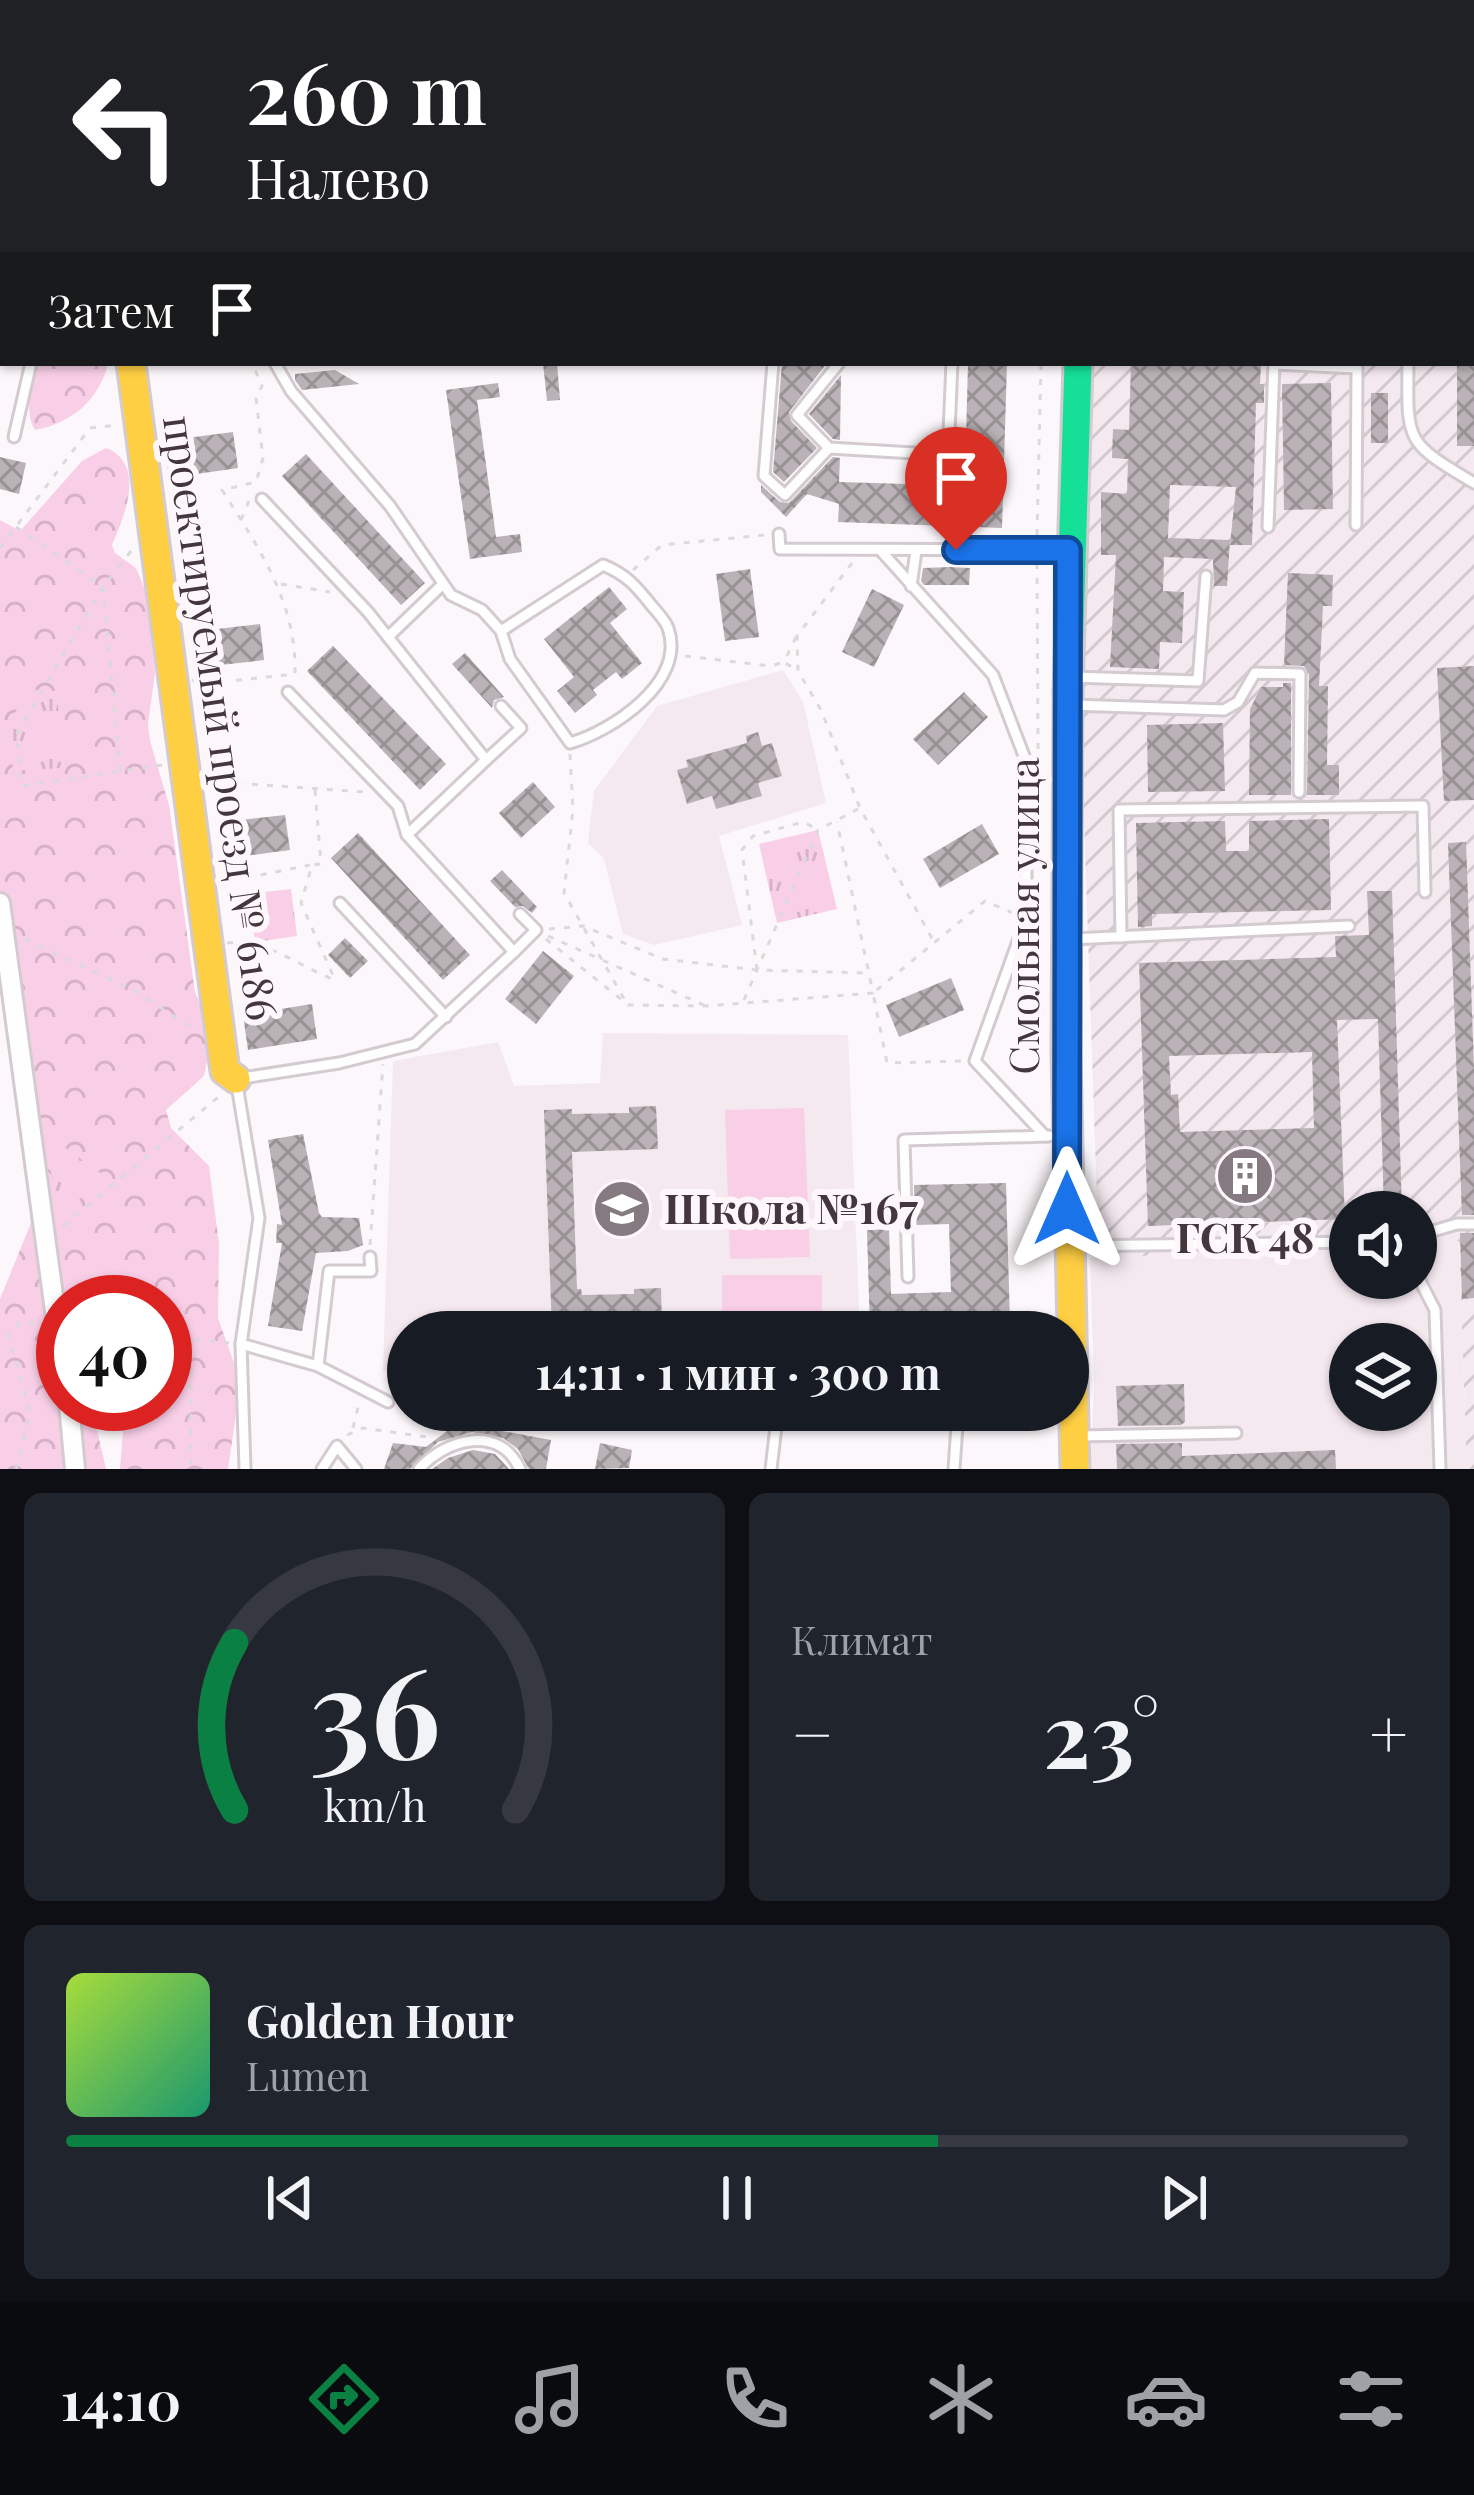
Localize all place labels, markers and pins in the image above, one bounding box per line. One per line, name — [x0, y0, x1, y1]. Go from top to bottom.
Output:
pin — [905, 427, 1007, 550]
building icon: ГСК 48 — [1214, 1145, 1276, 1207]
school or university icon: Школа №167 — [591, 1178, 653, 1240]
place label: Школа №167 — [664, 1179, 919, 1235]
place label: ГСК 48 — [1176, 1208, 1314, 1264]

